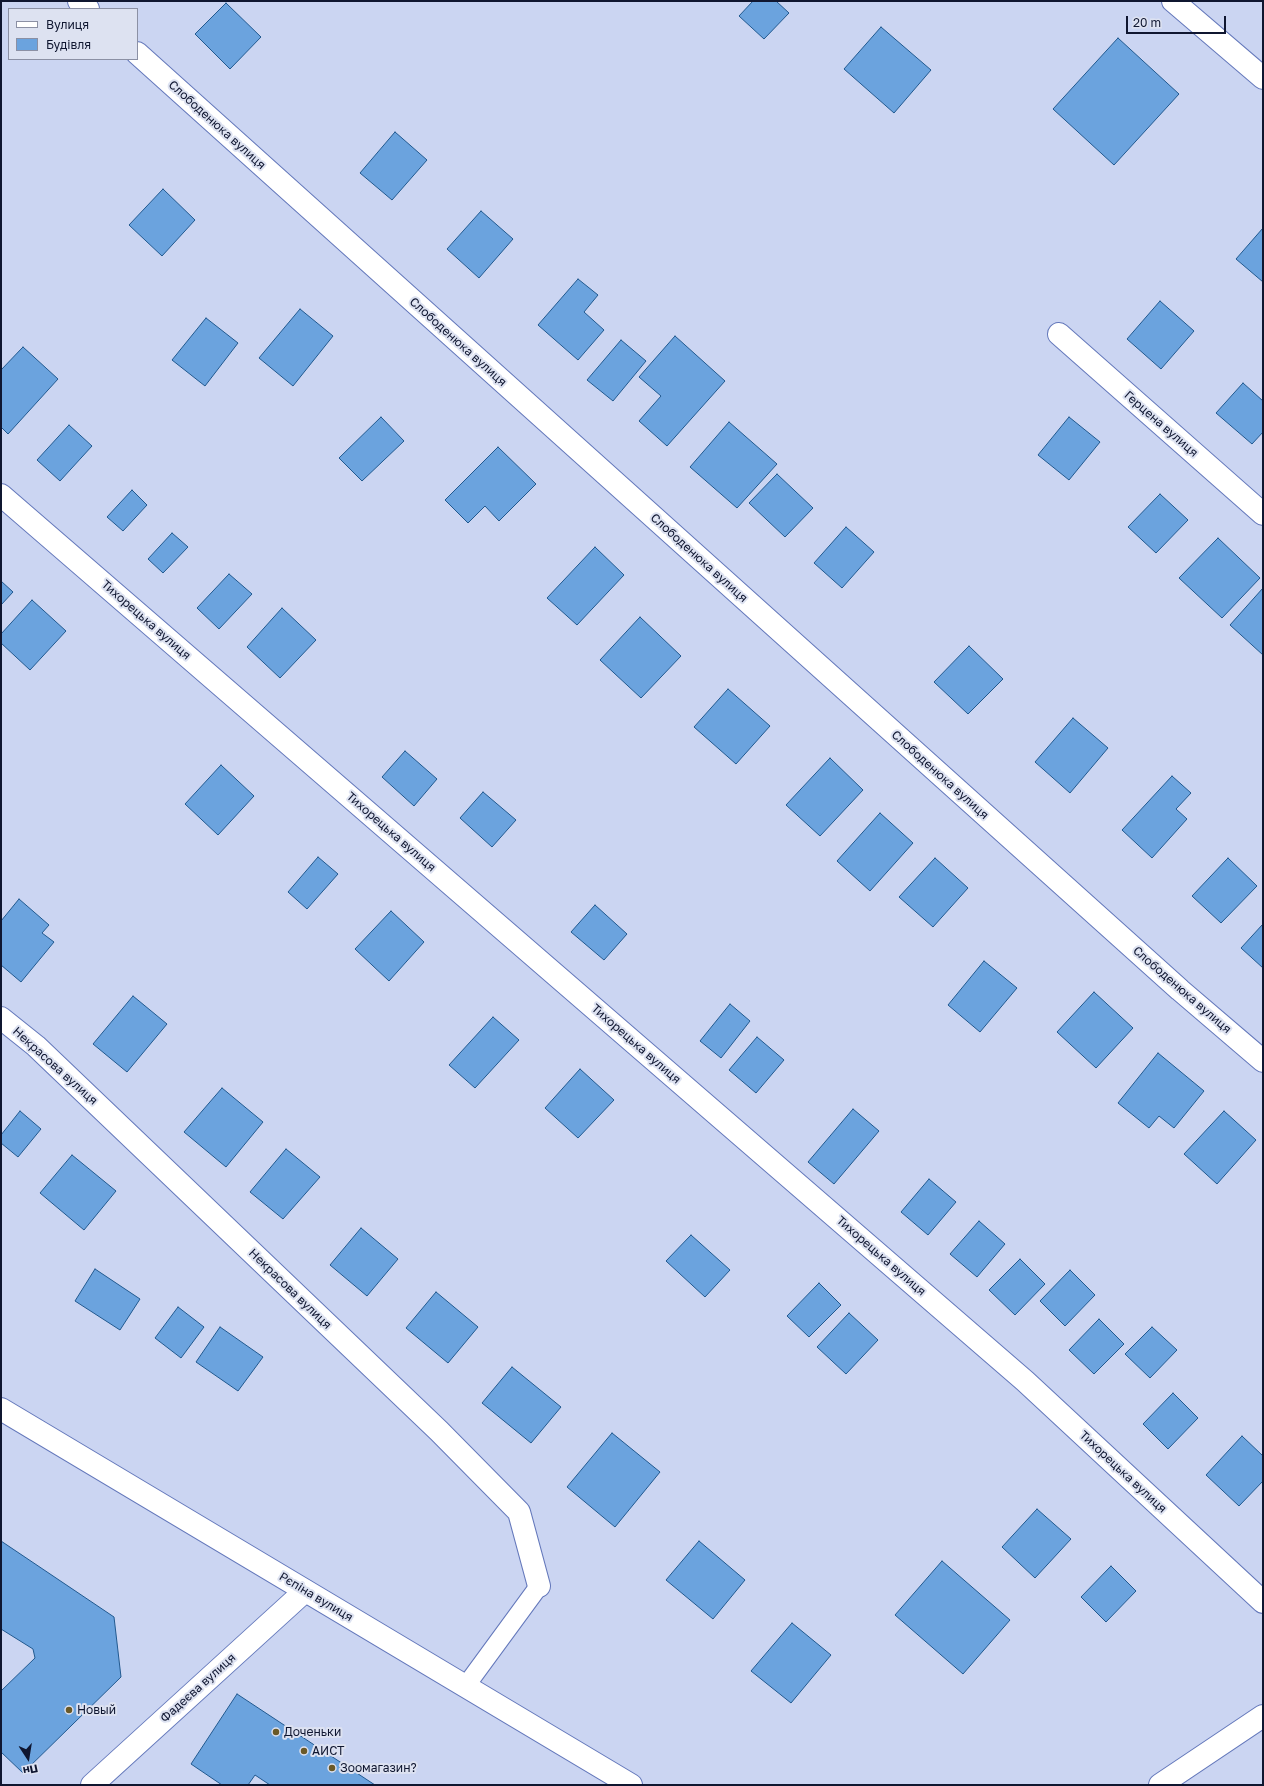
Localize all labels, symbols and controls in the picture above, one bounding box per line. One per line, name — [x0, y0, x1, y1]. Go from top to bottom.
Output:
legend — [8, 8, 138, 60]
scale bar — [1128, 8, 1228, 34]
text: 20 m — [1133, 15, 1161, 30]
text: Вулиця — [46, 17, 89, 32]
text: Будівля — [46, 37, 91, 52]
street label: Слободенюка вулиця — [166, 78, 268, 172]
street label: Слободенюка вулиця — [407, 295, 509, 389]
street label: Герцена вулиця — [1121, 388, 1201, 460]
street label: Слободенюка вулиця — [648, 511, 750, 605]
street label: Тихорецька вулиця — [98, 577, 194, 663]
street label: Слободенюка вулиця — [889, 728, 991, 822]
street label: Тихорецька вулиця — [343, 789, 439, 875]
street label: Слободенюка вулиця — [1130, 943, 1234, 1037]
street label: Тихорецька вулиця — [588, 1001, 684, 1087]
street label: Некрасова вулиця — [10, 1024, 100, 1108]
street label: Тихорецька вулиця — [833, 1213, 929, 1299]
street label: Некрасова вулиця — [246, 1246, 334, 1332]
street label: Тихорецька вулиця — [1077, 1428, 1169, 1516]
street label: Рєпіна вулиця — [276, 1569, 356, 1625]
street label: Фадеєва вулиця — [157, 1650, 239, 1726]
place label: Новый — [77, 1703, 116, 1717]
marker: Новый — [64, 1705, 74, 1715]
place label: Доченьки — [284, 1725, 341, 1739]
marker: Доченьки — [271, 1727, 281, 1737]
north arrow — [8, 1738, 48, 1778]
place label: АИСТ — [312, 1744, 345, 1758]
marker: АИСТ — [299, 1746, 309, 1756]
place label: Зоомагазин? — [340, 1761, 417, 1775]
text: Пн — [22, 1762, 39, 1778]
marker: Зоомагазин? — [327, 1763, 337, 1773]

